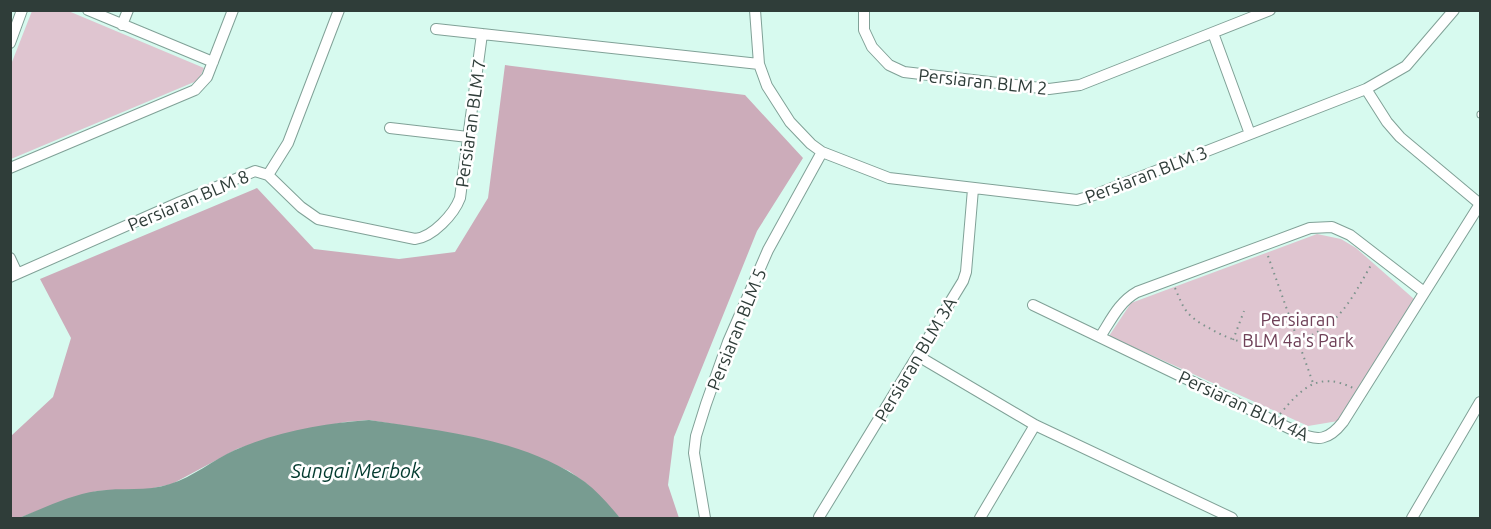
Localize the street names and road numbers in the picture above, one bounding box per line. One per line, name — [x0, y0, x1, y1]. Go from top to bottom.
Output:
street label: Persiaran BLM 7 — [451, 57, 489, 189]
street label: Persiaran BLM 2 — [918, 64, 1048, 98]
street label: Persiaran BLM 3 — [1082, 141, 1210, 207]
street label: Persiaran BLM 8 — [124, 165, 252, 235]
street label: Persiaran BLM 5 — [702, 265, 770, 393]
street label: Persiaran BLM 3A — [870, 293, 960, 425]
street label: Persiaran BLM 4A — [1176, 366, 1313, 444]

